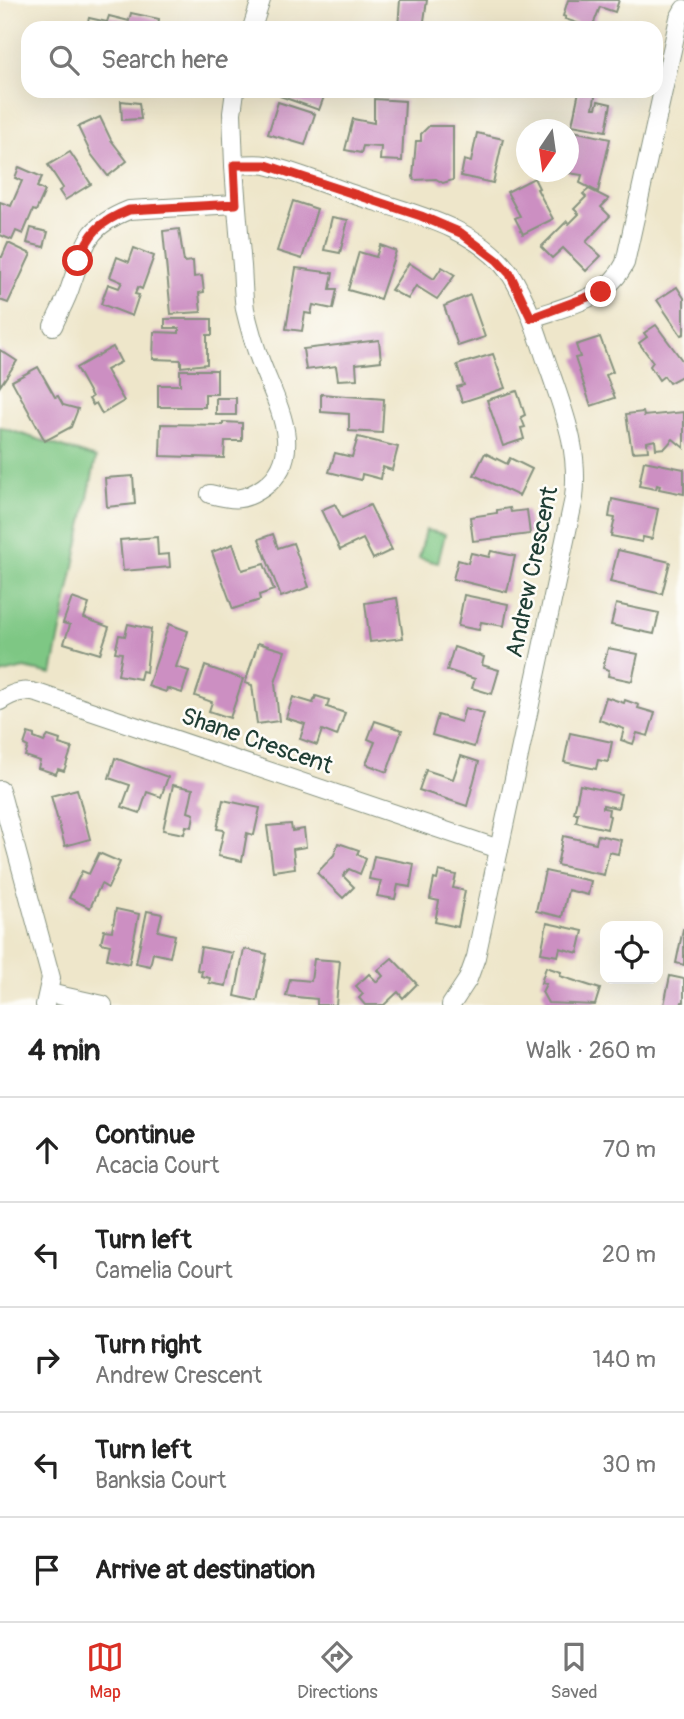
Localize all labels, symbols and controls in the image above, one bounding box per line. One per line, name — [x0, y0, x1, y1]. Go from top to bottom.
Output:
search box — [21, 21, 663, 98]
icon: search — [45, 41, 83, 79]
text: Search here — [101, 44, 228, 76]
north arrow — [516, 119, 579, 182]
route start — [62, 245, 93, 276]
route end — [585, 276, 616, 307]
street label: Andrew Crescent — [500, 483, 564, 660]
street label: Shane Crescent — [177, 702, 337, 781]
map controls — [600, 921, 663, 984]
button: locate — [600, 921, 663, 984]
text: 4 min — [28, 1032, 101, 1069]
text: Walk · 260 m — [526, 1036, 656, 1065]
text: Continue — [95, 1119, 195, 1151]
icon: ahead — [28, 1131, 66, 1169]
text: 70 m — [603, 1135, 656, 1164]
text: Acacia Court — [95, 1151, 219, 1180]
text: Turn left — [95, 1224, 191, 1256]
icon: left — [28, 1236, 66, 1274]
text: 20 m — [602, 1240, 656, 1269]
text: Camelia Court — [95, 1256, 233, 1285]
text: Turn right — [95, 1329, 201, 1361]
icon: right — [28, 1341, 66, 1379]
text: 140 m — [593, 1345, 656, 1374]
text: Andrew Crescent — [95, 1361, 262, 1390]
text: Turn left — [95, 1434, 191, 1466]
icon: left — [28, 1446, 66, 1484]
text: 30 m — [602, 1450, 656, 1479]
text: Banksia Court — [95, 1466, 226, 1495]
icon: arrive — [28, 1551, 66, 1589]
text: Arrive at destination — [95, 1554, 315, 1586]
tab: Map — [86, 1638, 124, 1704]
tab: Directions — [297, 1638, 378, 1704]
tab: Saved — [550, 1638, 598, 1704]

